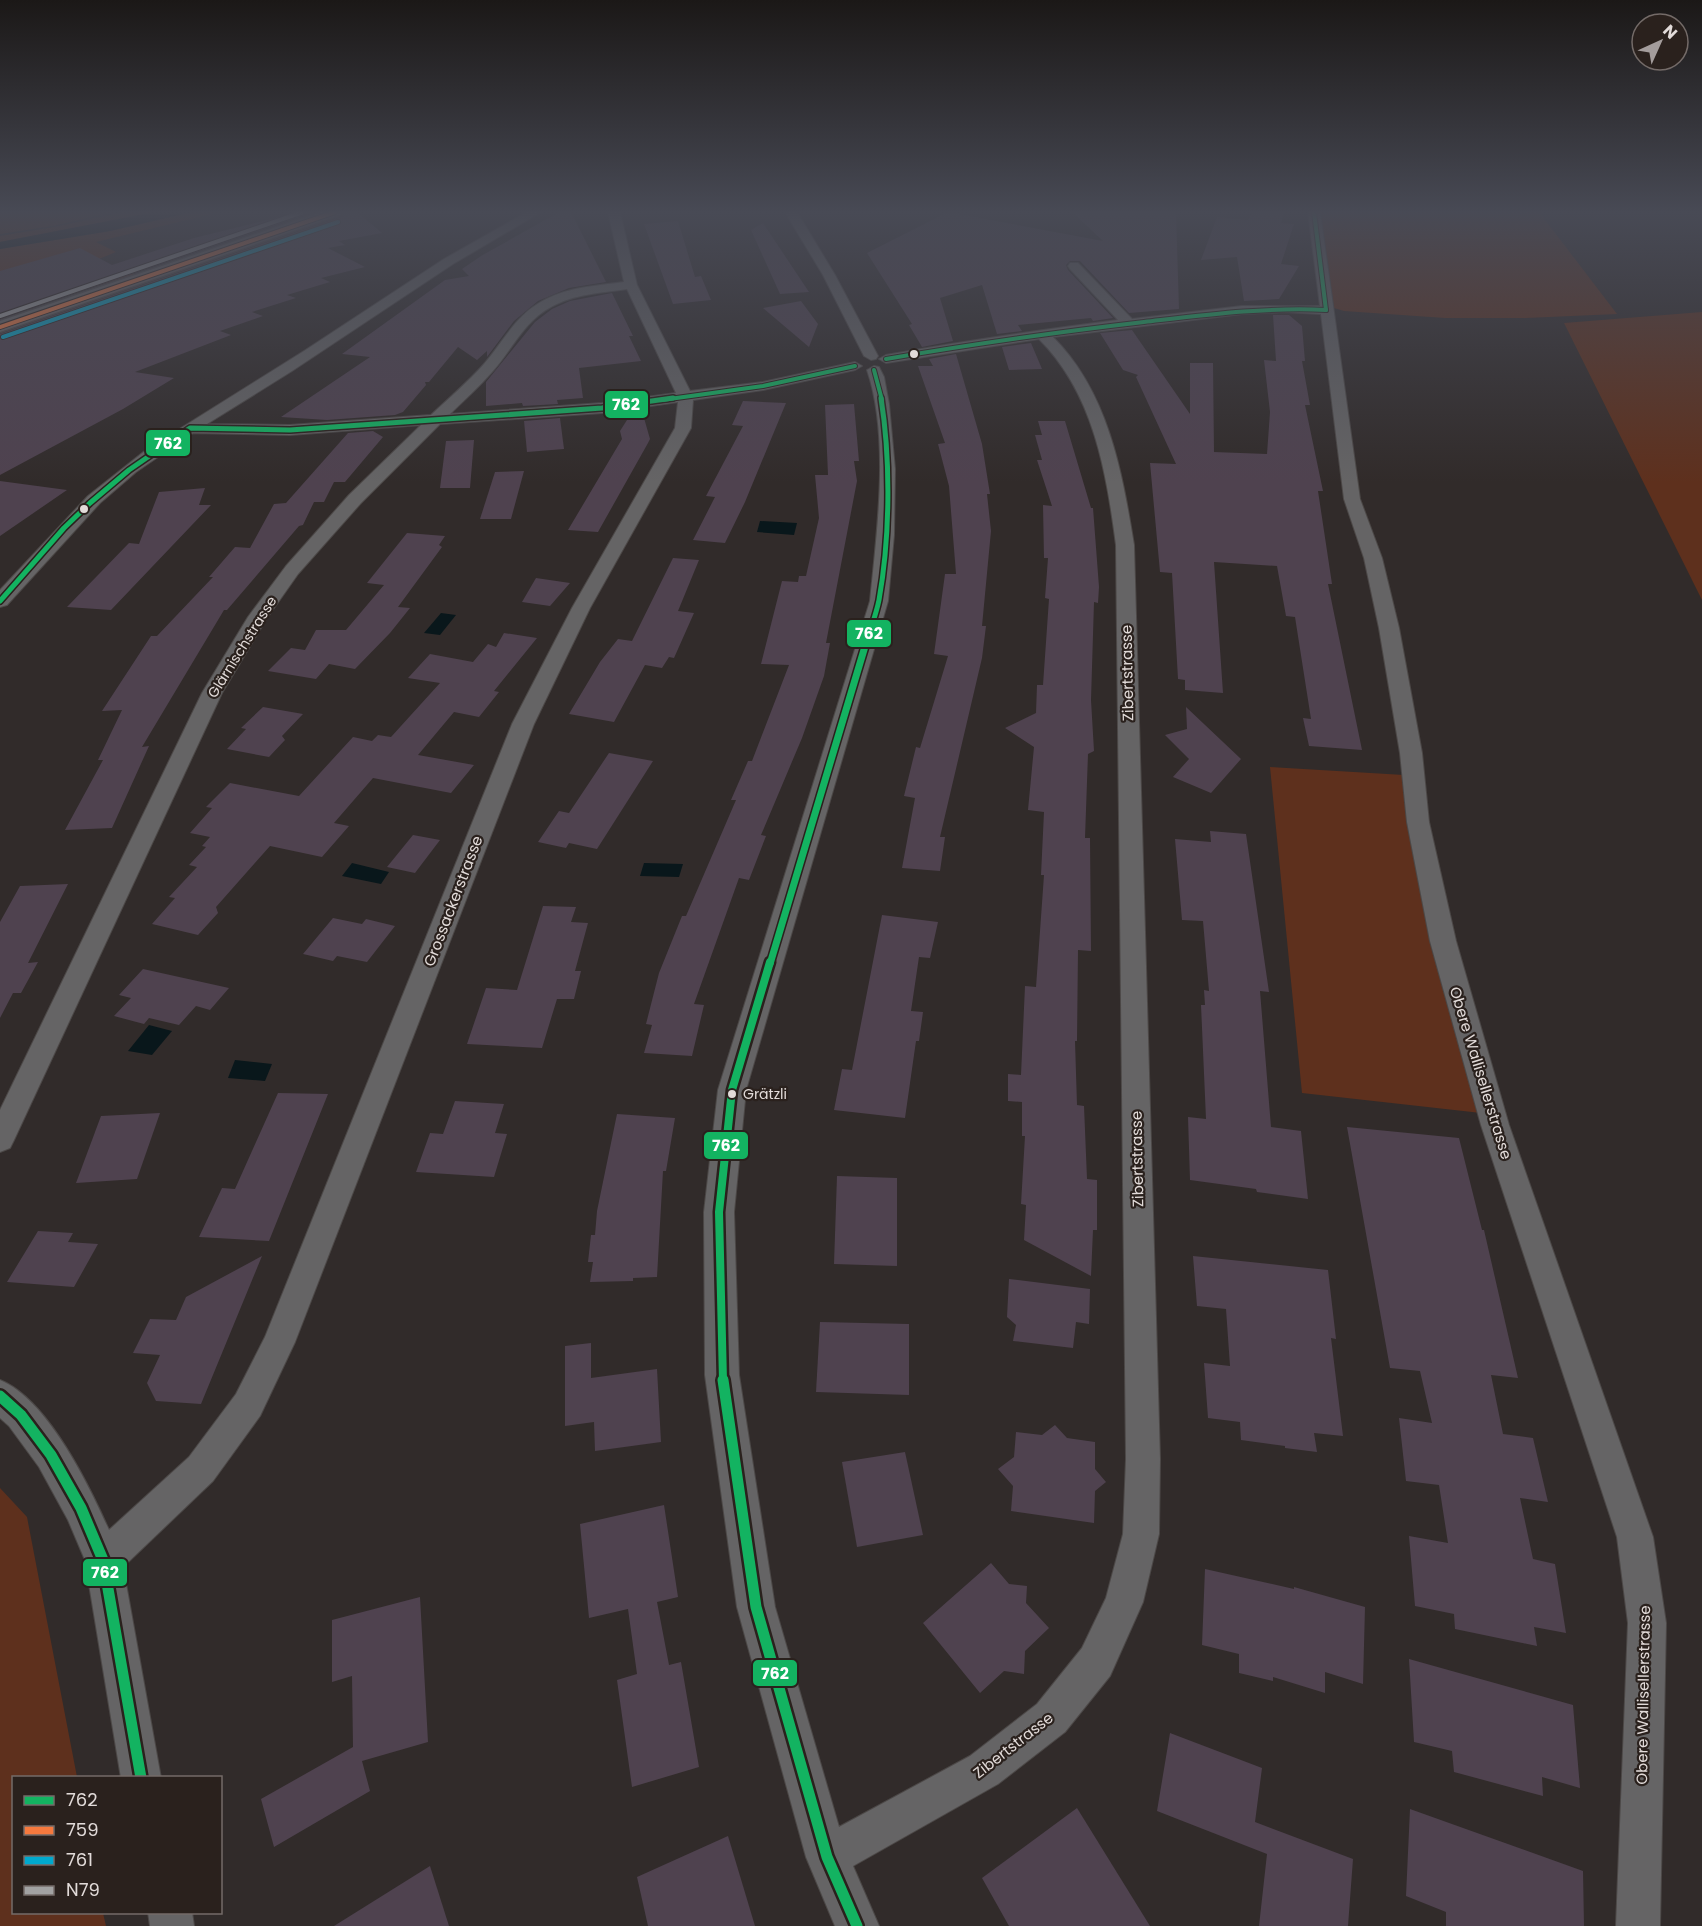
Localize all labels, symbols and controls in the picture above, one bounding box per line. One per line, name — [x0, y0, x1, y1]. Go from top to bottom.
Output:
north arrow — [1630, 12, 1690, 72]
text: N — [1658, 19, 1683, 44]
unlabelled marker — [908, 348, 920, 360]
line badge: 762 — [604, 390, 649, 419]
text: 762 — [612, 393, 640, 416]
line badge: 762 — [145, 429, 191, 457]
text: 762 — [154, 432, 182, 455]
unlabelled marker — [78, 503, 90, 515]
street label: Glärnischstrasse — [203, 592, 282, 702]
line badge: 762 — [846, 619, 892, 648]
text: 762 — [855, 622, 883, 645]
street label: Zibertstrasse — [1116, 625, 1138, 721]
street label: Grossackerstrasse — [418, 833, 488, 969]
street label: Obere Wallisellerstrasse — [1445, 984, 1517, 1162]
place label: Grätzli — [743, 1084, 787, 1104]
marker: Grätzli — [726, 1088, 738, 1100]
street label: Zibertstrasse — [1126, 1111, 1148, 1207]
line badge: 762 — [703, 1131, 749, 1160]
text: 762 — [712, 1134, 740, 1157]
line badge: 762 — [82, 1558, 128, 1587]
text: 762 — [91, 1561, 119, 1584]
street label: Obere Wallisellerstrasse — [1631, 1605, 1655, 1785]
line badge: 762 — [752, 1659, 798, 1687]
text: 762 — [761, 1662, 789, 1685]
street label: Zibertstrasse — [969, 1707, 1057, 1783]
legend — [12, 1776, 222, 1914]
text: 762 — [66, 1787, 98, 1812]
text: 759 — [66, 1817, 98, 1842]
text: 761 — [66, 1847, 93, 1872]
text: N79 — [66, 1877, 100, 1902]

